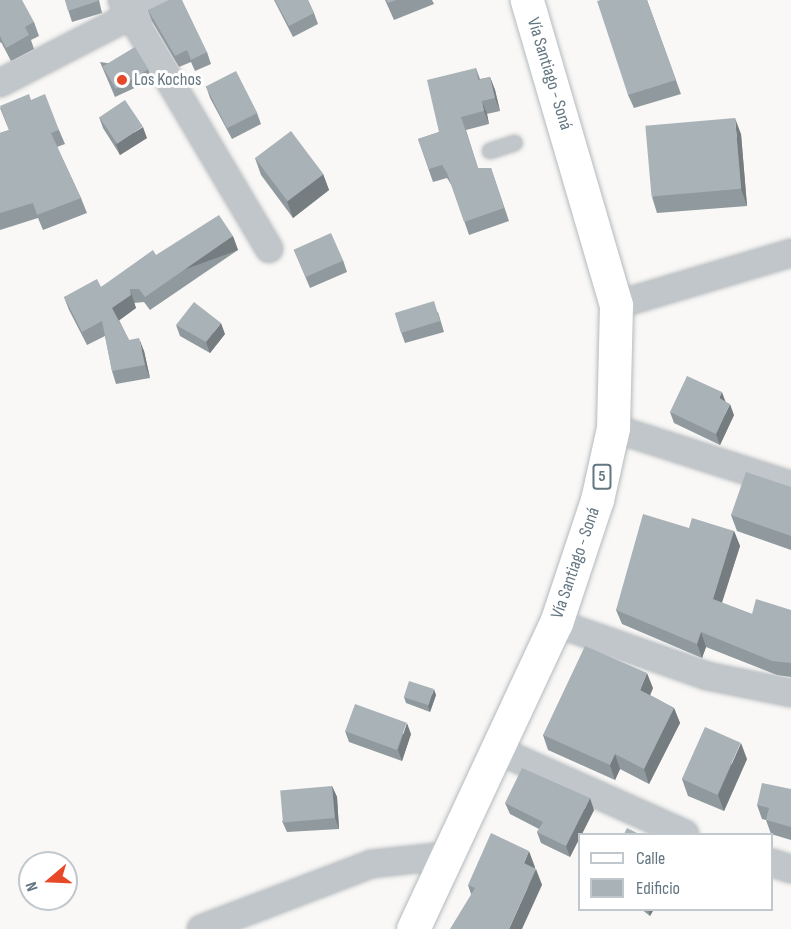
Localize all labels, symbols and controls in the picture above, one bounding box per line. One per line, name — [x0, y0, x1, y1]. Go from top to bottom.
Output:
street label: Vía Santiago - Soná — [522, 15, 576, 133]
place label: Los Kochos — [134, 69, 201, 91]
marker: Los Kochos — [115, 73, 129, 87]
road number: 5 — [592, 464, 612, 490]
street label: Vía Santiago - Soná — [547, 505, 605, 621]
legend — [578, 833, 773, 911]
text: Calle — [636, 848, 665, 869]
north arrow — [18, 851, 78, 911]
text: Edificio — [636, 878, 680, 899]
text: N — [22, 879, 43, 894]

